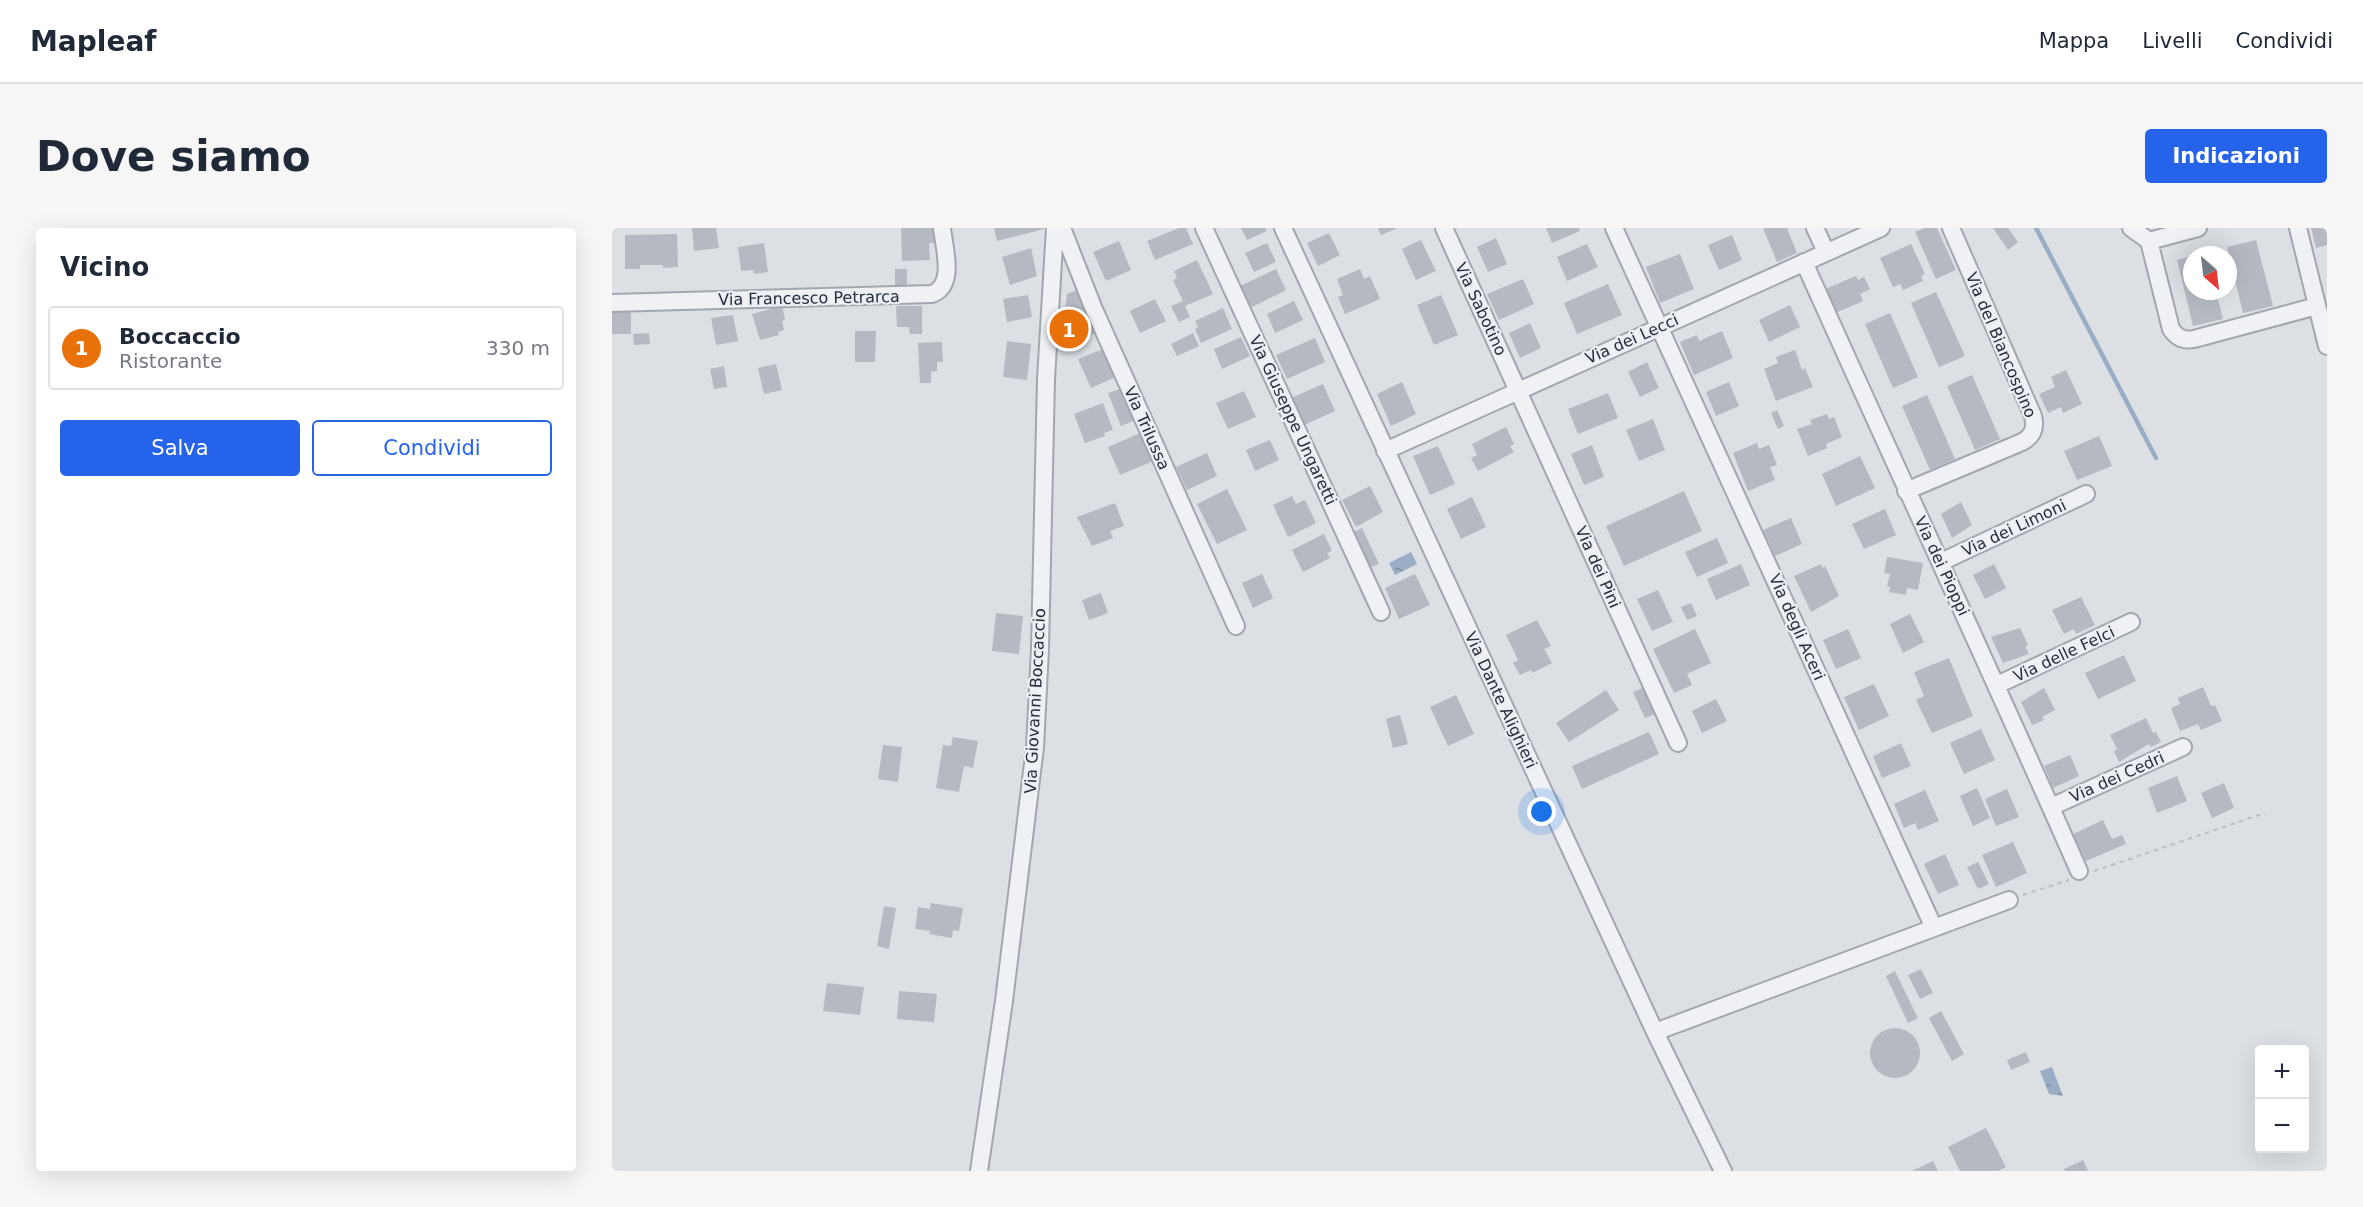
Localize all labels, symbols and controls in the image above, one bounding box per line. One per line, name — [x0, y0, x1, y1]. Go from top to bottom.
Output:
text: Mapleaf — [30, 25, 156, 58]
text: Mappa — [2039, 29, 2109, 53]
text: Livelli — [2142, 29, 2203, 53]
text: Condividi — [2236, 29, 2333, 53]
button: Indicazioni — [2145, 129, 2327, 183]
text: Dove siamo — [36, 132, 311, 181]
north arrow — [2183, 246, 2237, 300]
text: Vicino — [60, 252, 149, 282]
street label: Via Sabotino — [1451, 259, 1511, 359]
street label: Via del Biancospino — [1962, 269, 2040, 421]
street label: Via Francesco Petrarca — [718, 287, 900, 309]
pin: 1 — [1050, 306, 1088, 352]
street label: Via dei Lecci — [1582, 310, 1682, 368]
text: Boccaccio — [119, 324, 241, 349]
street label: Via Giuseppe Ungaretti — [1245, 332, 1341, 508]
text: 1 — [75, 336, 88, 360]
text: 330 m — [486, 336, 550, 360]
text: Ristorante — [119, 349, 222, 373]
street label: Via Trilussa — [1120, 383, 1174, 473]
button: Salva — [60, 420, 300, 476]
button: Condividi — [312, 420, 552, 476]
street label: Via dei Limoni — [1959, 496, 2069, 560]
street label: Via dei Pioppi — [1911, 513, 1973, 619]
street label: Via dei Pini — [1571, 523, 1625, 611]
street label: Via degli Aceri — [1765, 571, 1829, 683]
street label: Via Giovanni Boccaccio — [1021, 608, 1049, 794]
street label: Via delle Felci — [2010, 622, 2118, 686]
street label: Via Dante Alighieri — [1461, 629, 1541, 771]
street label: Via dei Cedri — [2067, 748, 2167, 806]
your location — [1527, 797, 1556, 826]
map controls — [2255, 1045, 2309, 1153]
button: + — [2255, 1045, 2309, 1099]
button: − — [2255, 1099, 2309, 1153]

